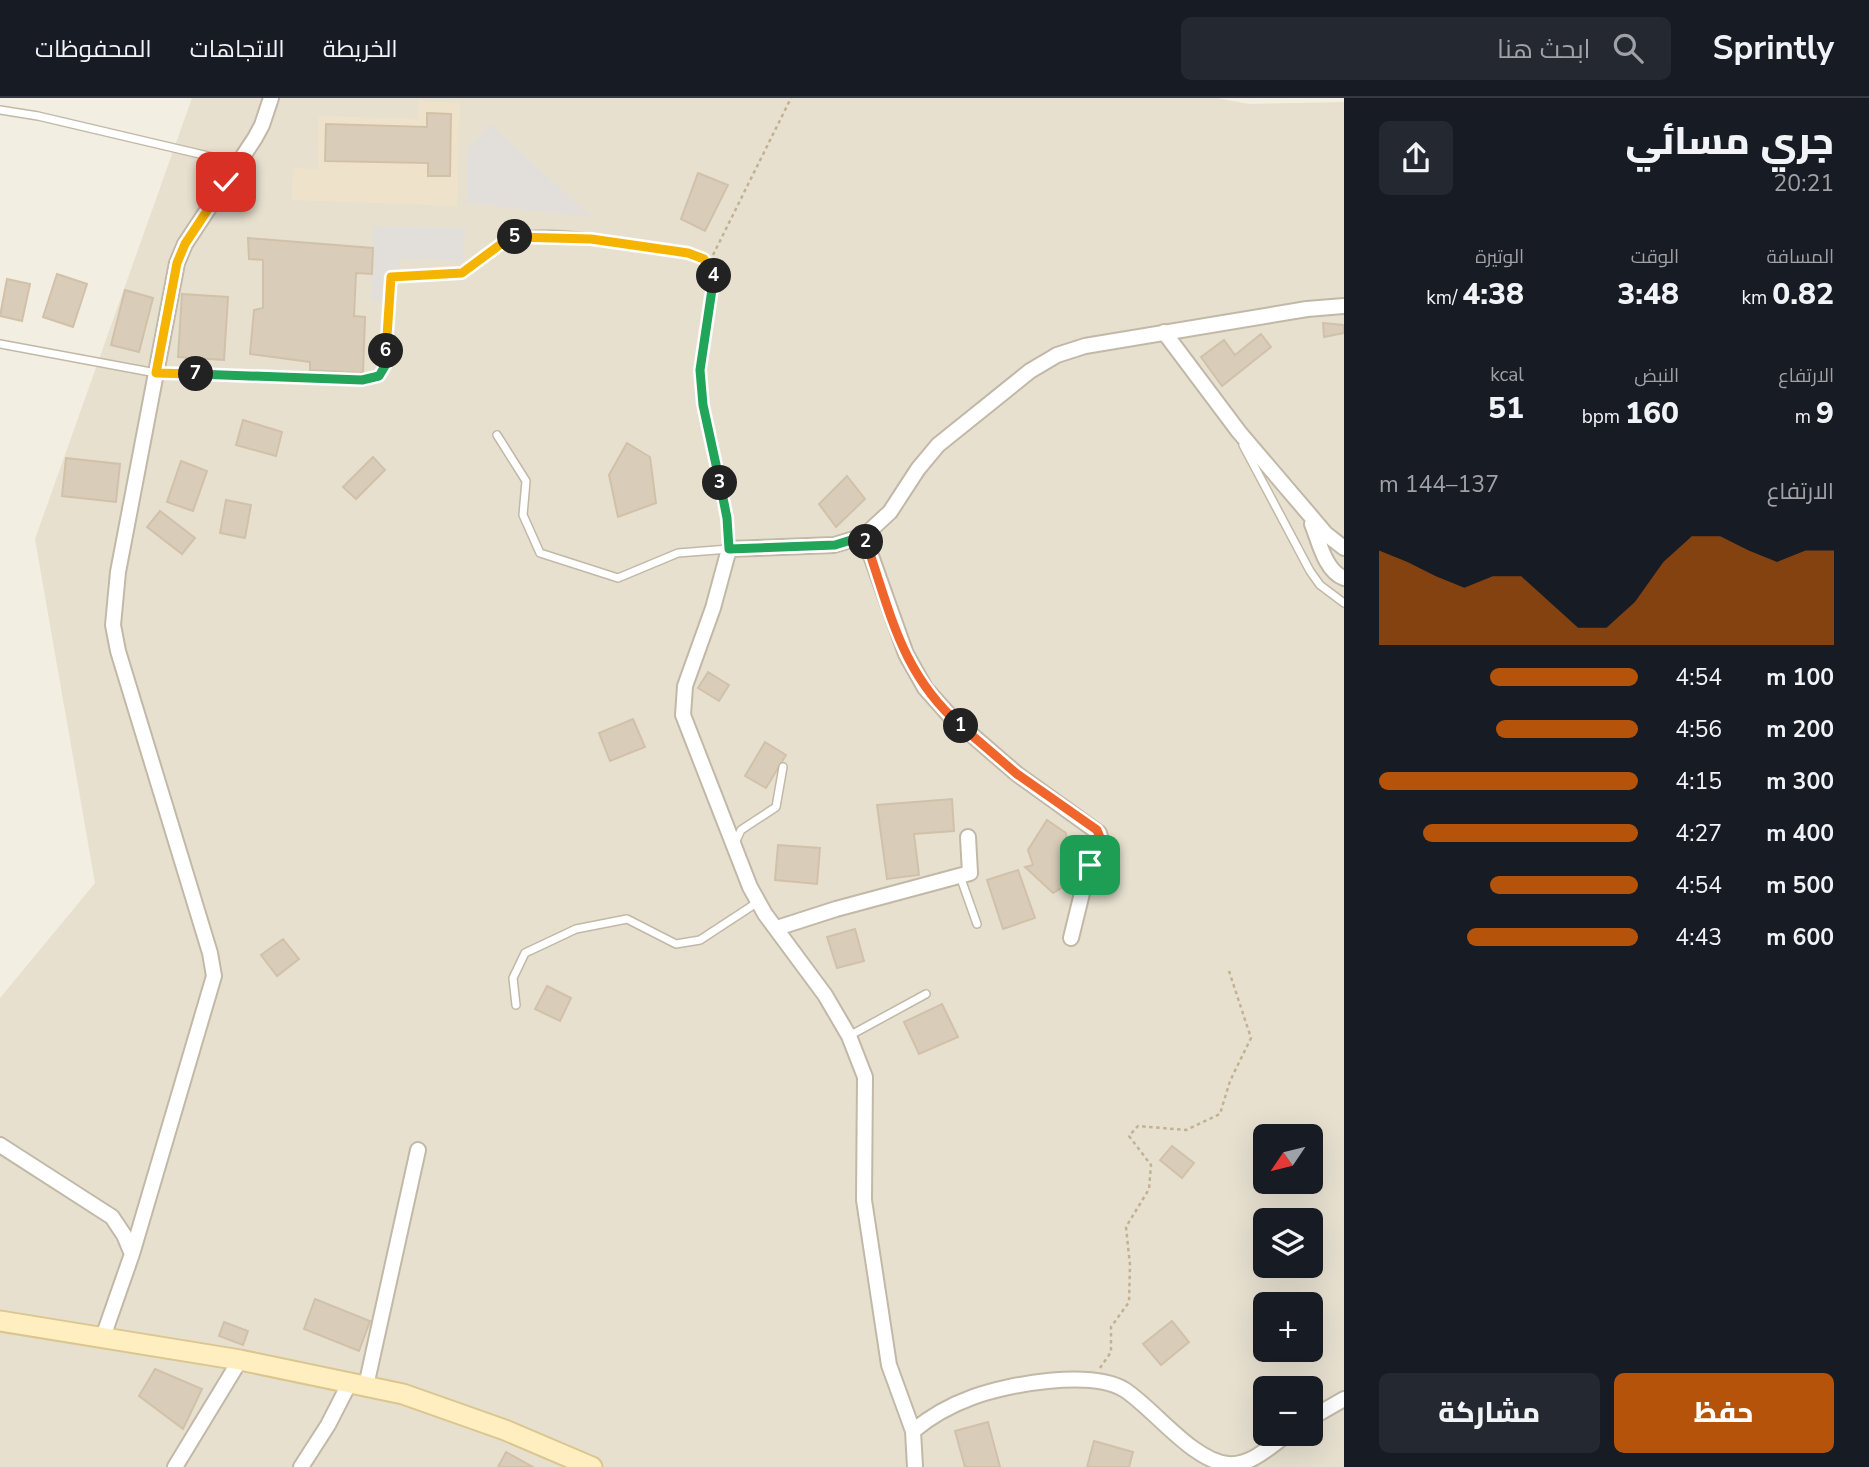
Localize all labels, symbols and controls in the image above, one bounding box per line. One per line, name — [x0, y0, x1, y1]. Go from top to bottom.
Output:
search box — [1181, 17, 1671, 80]
text: Sprintly — [1713, 26, 1834, 71]
icon: search — [1609, 29, 1647, 67]
text: ابحث هنا — [1497, 32, 1591, 67]
text: المحفوظات — [35, 33, 152, 65]
text: الاتجاهات — [190, 33, 285, 65]
text: الخريطة — [323, 33, 398, 65]
text: جري مسائي — [1626, 116, 1834, 167]
button: share — [1379, 121, 1453, 195]
pin — [196, 152, 256, 212]
icon: check — [207, 163, 245, 201]
text: 20:21 — [1774, 168, 1834, 199]
pin: 5 — [498, 220, 532, 254]
text: 5 — [509, 223, 520, 249]
text: الوتيرة — [1475, 244, 1524, 270]
text: الوقت — [1631, 244, 1679, 270]
text: المسافة — [1766, 244, 1834, 270]
pin: 4 — [696, 258, 732, 294]
text: 4 — [708, 262, 719, 288]
text: 4:38 — [1462, 274, 1524, 315]
text: 3:48 — [1617, 274, 1679, 315]
text: 0.82 — [1772, 274, 1834, 315]
text: /km — [1426, 285, 1462, 311]
text: km — [1742, 285, 1772, 311]
pin: 6 — [368, 334, 404, 368]
text: 6 — [380, 337, 391, 363]
pin: 7 — [178, 356, 214, 392]
text: 7 — [190, 360, 201, 386]
text: kcal — [1490, 362, 1524, 388]
text: النبض — [1634, 363, 1679, 389]
text: الارتفاع — [1778, 363, 1834, 389]
text: 51 — [1488, 388, 1524, 429]
text: 160 — [1625, 393, 1679, 434]
text: 9 — [1816, 393, 1834, 434]
text: bpm — [1582, 404, 1625, 430]
text: m — [1795, 404, 1816, 430]
pin: 3 — [702, 466, 738, 500]
text: 3 — [714, 469, 725, 495]
text: 137–144 m — [1379, 469, 1499, 500]
text: الارتفاع — [1767, 476, 1834, 507]
pin: 2 — [848, 524, 884, 560]
text: 2 — [860, 528, 871, 554]
text: 4:54 — [1675, 662, 1722, 693]
text: 100 m — [1766, 662, 1834, 693]
pin: 1 — [944, 708, 978, 744]
text: 1 — [955, 712, 966, 738]
text: 4:56 — [1675, 714, 1722, 745]
text: 200 m — [1766, 714, 1834, 745]
text: 4:15 — [1675, 766, 1722, 797]
text: 300 m — [1766, 766, 1834, 797]
text: 4:27 — [1675, 818, 1722, 849]
text: 400 m — [1766, 818, 1834, 849]
pin — [1060, 835, 1120, 895]
icon: arrive — [1071, 846, 1109, 884]
text: 4:54 — [1675, 870, 1722, 901]
text: 500 m — [1766, 870, 1834, 901]
text: 4:43 — [1675, 922, 1722, 953]
text: 600 m — [1766, 922, 1834, 953]
north arrow — [1253, 1124, 1323, 1194]
map controls — [1253, 1124, 1323, 1446]
button: layers — [1253, 1208, 1323, 1278]
button: + — [1253, 1292, 1323, 1362]
button: مشاركة — [1379, 1373, 1600, 1453]
button: حفظ — [1614, 1373, 1834, 1453]
button: − — [1253, 1376, 1323, 1446]

